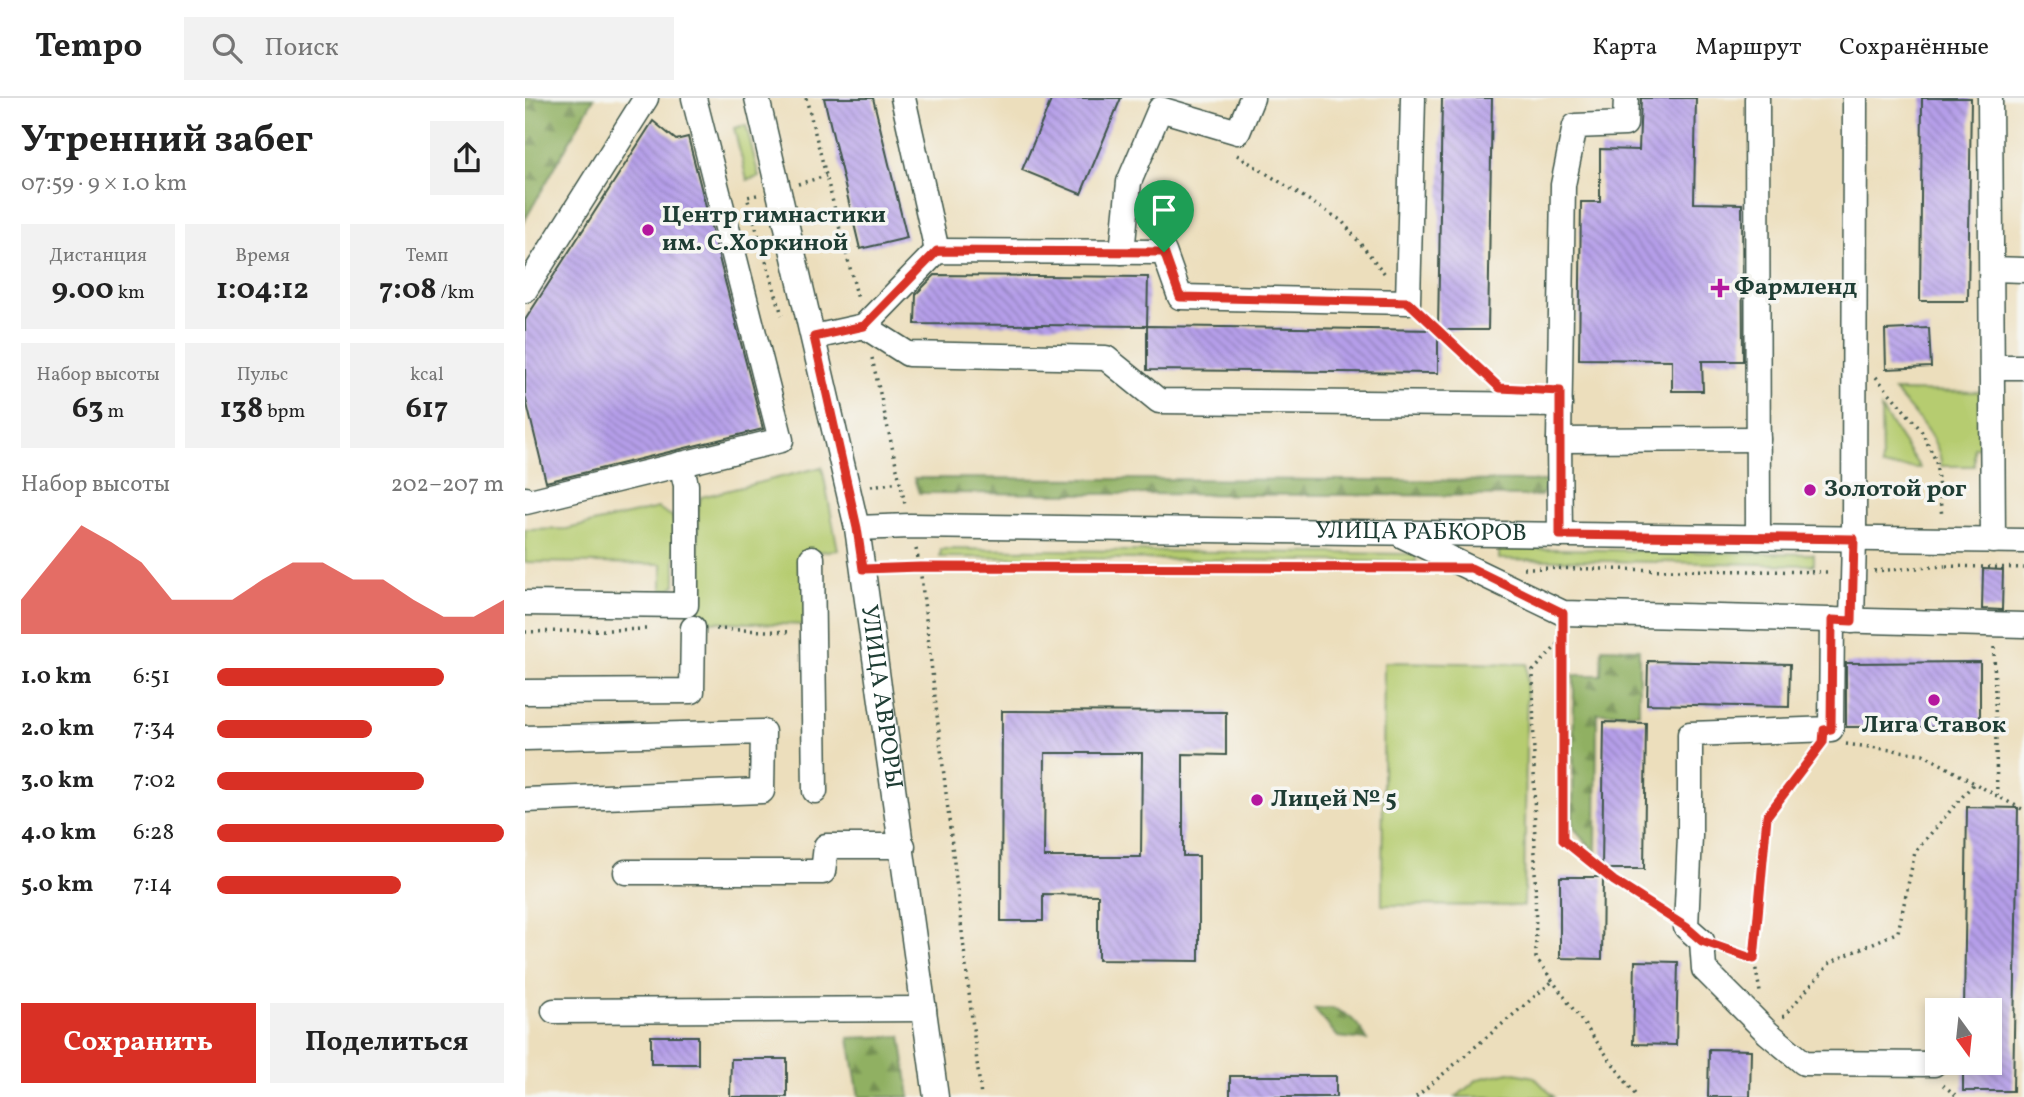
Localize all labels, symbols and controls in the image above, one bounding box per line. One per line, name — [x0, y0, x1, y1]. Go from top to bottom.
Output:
search box — [184, 17, 674, 80]
text: Tempo — [35, 25, 142, 71]
icon: search — [208, 29, 246, 67]
text: Поиск — [264, 30, 339, 66]
text: Карта — [1592, 31, 1657, 65]
text: Маршрут — [1695, 31, 1801, 65]
text: Сохранённые — [1839, 31, 1989, 65]
text: Утренний забег — [21, 115, 313, 168]
button: share — [430, 121, 504, 195]
text: 07:59 · 9 × 1.0 km — [21, 168, 187, 200]
pin — [1134, 180, 1194, 252]
icon: arrive — [1145, 191, 1183, 229]
place label: Центр гимнастики им. С.Хоркиной — [662, 199, 886, 261]
marker: Центр гимнастики им. С.Хоркиной — [640, 222, 656, 238]
text: Дистанция — [49, 243, 147, 269]
text: Время — [235, 243, 290, 269]
text: Темп — [405, 243, 448, 269]
text: 9.00 — [52, 269, 114, 311]
text: 1:04:12 — [216, 269, 309, 311]
text: 7:08 — [379, 269, 437, 311]
place label: Фармленд — [1734, 271, 1857, 305]
text: km — [114, 280, 145, 306]
text: /km — [437, 280, 475, 306]
marker: Фармленд — [1712, 280, 1728, 296]
text: Набор высоты — [37, 362, 160, 388]
text: Пульс — [237, 362, 288, 388]
text: kcal — [410, 362, 444, 388]
text: 63 — [72, 388, 104, 430]
text: 138 — [220, 388, 263, 430]
text: 617 — [405, 388, 448, 430]
text: m — [104, 399, 124, 425]
text: bpm — [263, 399, 305, 425]
text: Набор высоты — [21, 469, 170, 501]
text: 202–207 m — [391, 469, 504, 501]
place label: Золотой рог — [1824, 473, 1967, 507]
marker: Золотой рог — [1802, 482, 1818, 498]
street label: УЛИЦА РАБКОРОВ — [1315, 514, 1527, 551]
street label: УЛИЦА АВРОРЫ — [851, 603, 910, 791]
text: 1.0 km — [21, 661, 92, 693]
text: 6:51 — [133, 661, 170, 693]
marker: Лига Ставок — [1926, 692, 1942, 708]
place label: Лига Ставок — [1862, 709, 2006, 743]
text: 2.0 km — [21, 713, 94, 745]
text: 7:34 — [133, 713, 175, 745]
text: 3.0 km — [21, 765, 94, 797]
text: 7:02 — [133, 765, 176, 797]
place label: Лицей № 5 — [1271, 783, 1397, 817]
marker: Лицей № 5 — [1249, 792, 1265, 808]
text: 4.0 km — [21, 817, 96, 849]
text: 6:28 — [133, 817, 174, 849]
text: 5.0 km — [21, 869, 94, 901]
text: 7:14 — [133, 869, 172, 901]
north arrow — [1925, 998, 2002, 1074]
map controls — [1925, 998, 2002, 1075]
button: Сохранить — [21, 1003, 256, 1083]
button: Поделиться — [270, 1003, 504, 1083]

